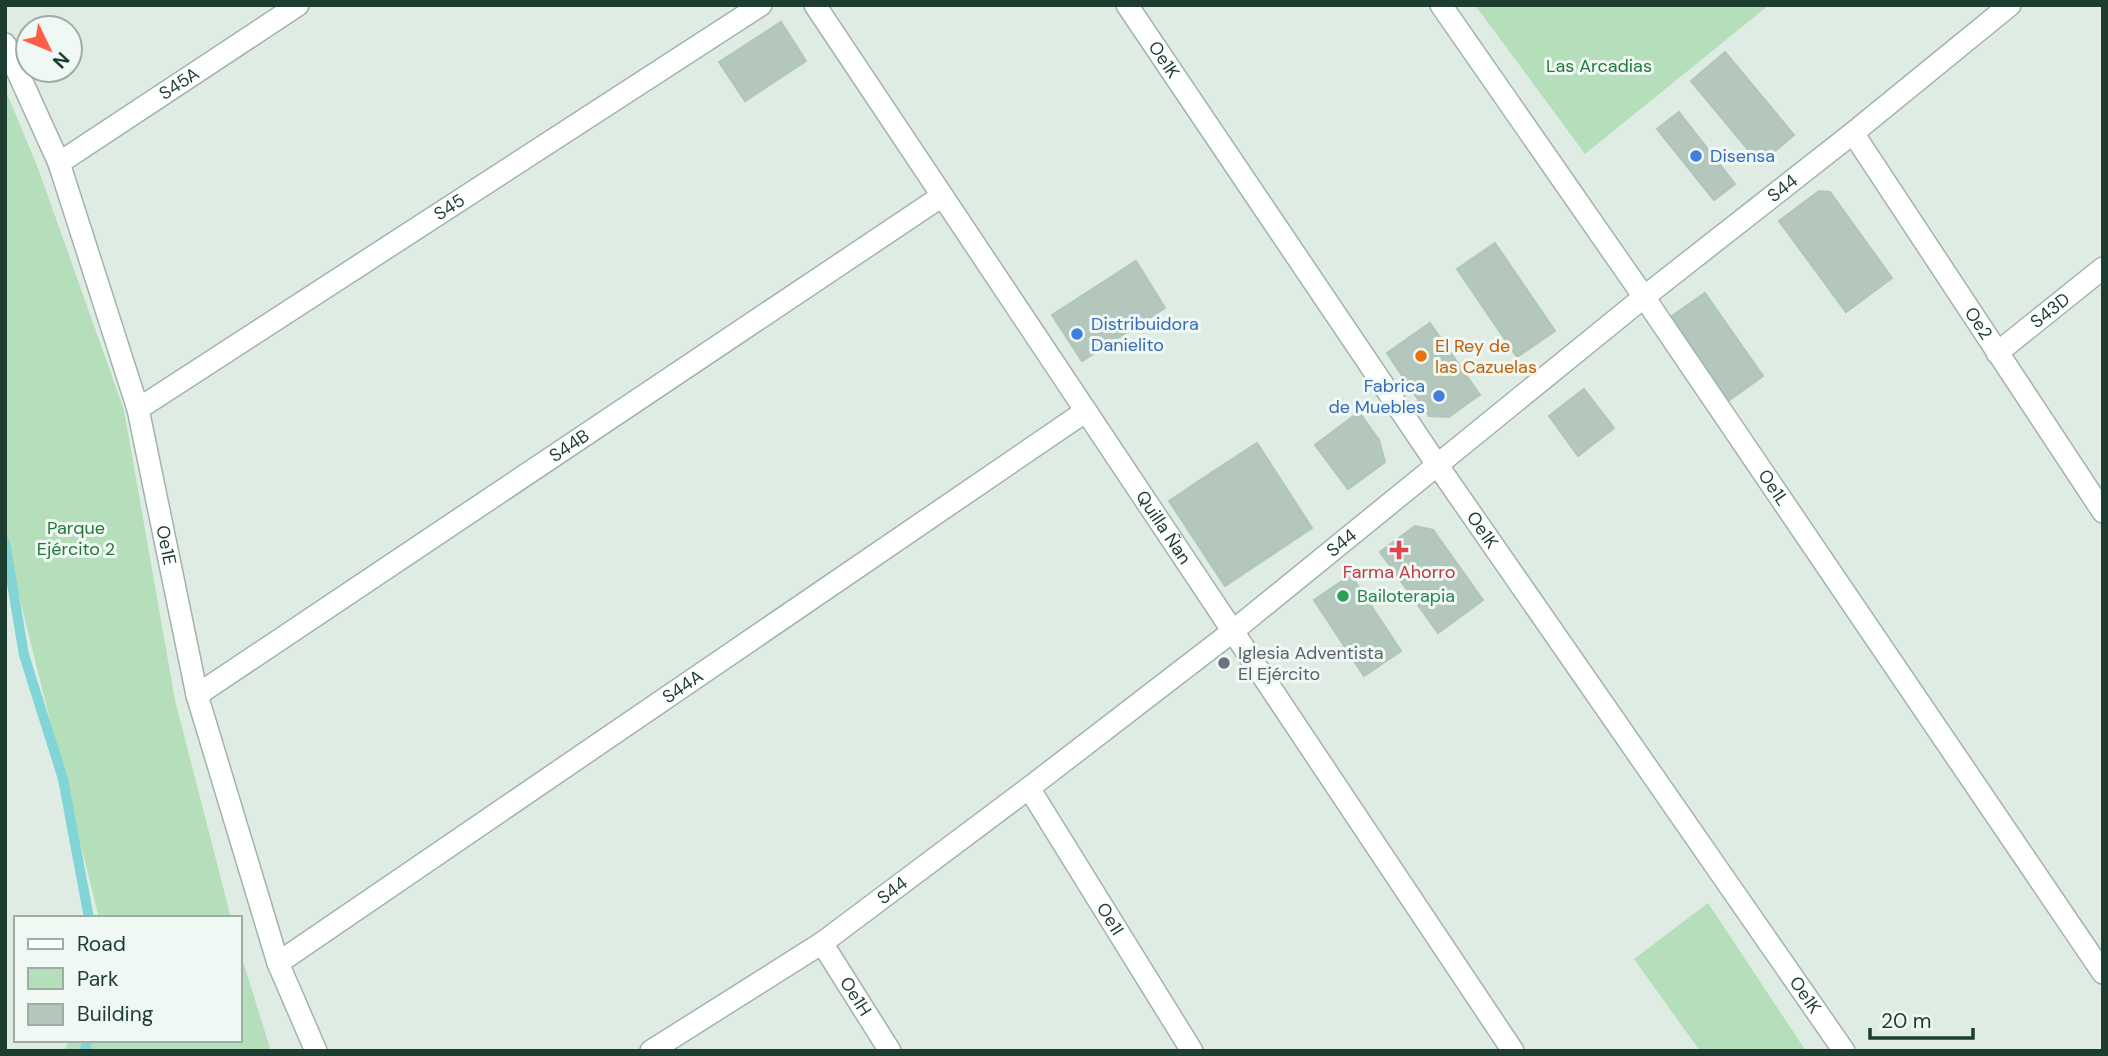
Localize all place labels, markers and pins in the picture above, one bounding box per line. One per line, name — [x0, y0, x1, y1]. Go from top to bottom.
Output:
place label: Disensa — [1710, 144, 1775, 168]
marker: Disensa — [1688, 148, 1704, 164]
place label: Distribuidora Danielito — [1091, 312, 1199, 357]
marker: Distribuidora Danielito — [1069, 326, 1085, 342]
place label: El Rey de las Cazuelas — [1435, 334, 1537, 379]
marker: El Rey de las Cazuelas — [1413, 348, 1429, 364]
place label: Fabrica de Muebles — [1328, 374, 1425, 419]
marker: Fabrica de Muebles — [1431, 388, 1447, 404]
marker: Farma Ahorro — [1391, 542, 1407, 558]
place label: Farma Ahorro — [1343, 560, 1455, 584]
place label: Bailoterapia — [1357, 584, 1455, 608]
marker: Bailoterapia — [1335, 588, 1351, 604]
place label: Iglesia Adventista El Ejército — [1238, 641, 1384, 686]
marker: Iglesia Adventista El Ejército — [1216, 655, 1232, 671]

